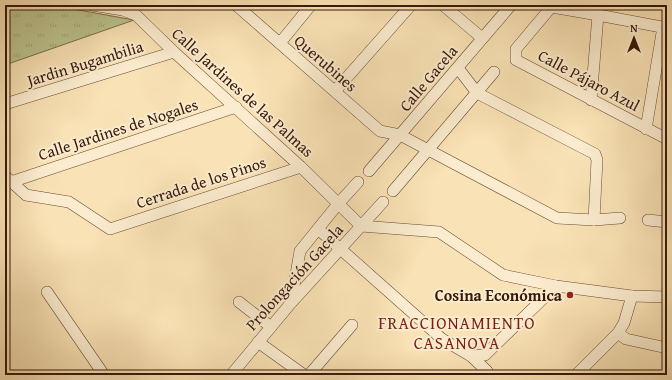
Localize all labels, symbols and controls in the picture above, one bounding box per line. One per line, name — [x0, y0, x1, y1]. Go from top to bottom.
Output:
north arrow — [614, 18, 654, 58]
text: N — [630, 20, 638, 36]
street label: Calle Jardines de las Palmas — [167, 22, 319, 162]
street label: Querubines — [289, 29, 363, 97]
street label: Jardin Bugambilia — [22, 34, 146, 93]
street label: Calle Gacela — [393, 39, 463, 116]
street label: Calle Pájaro Azul — [534, 43, 645, 117]
street label: Calle Jardines de Nogales — [35, 92, 201, 166]
street label: Cerrada de los Pinos — [133, 150, 269, 214]
street label: Prolongación Gacela — [240, 218, 349, 336]
place label: Cosina Económica — [435, 283, 563, 307]
marker: Cosina Económica — [565, 290, 575, 300]
district label: FRACCIONAMIENTO CASANOVA — [378, 310, 536, 355]

